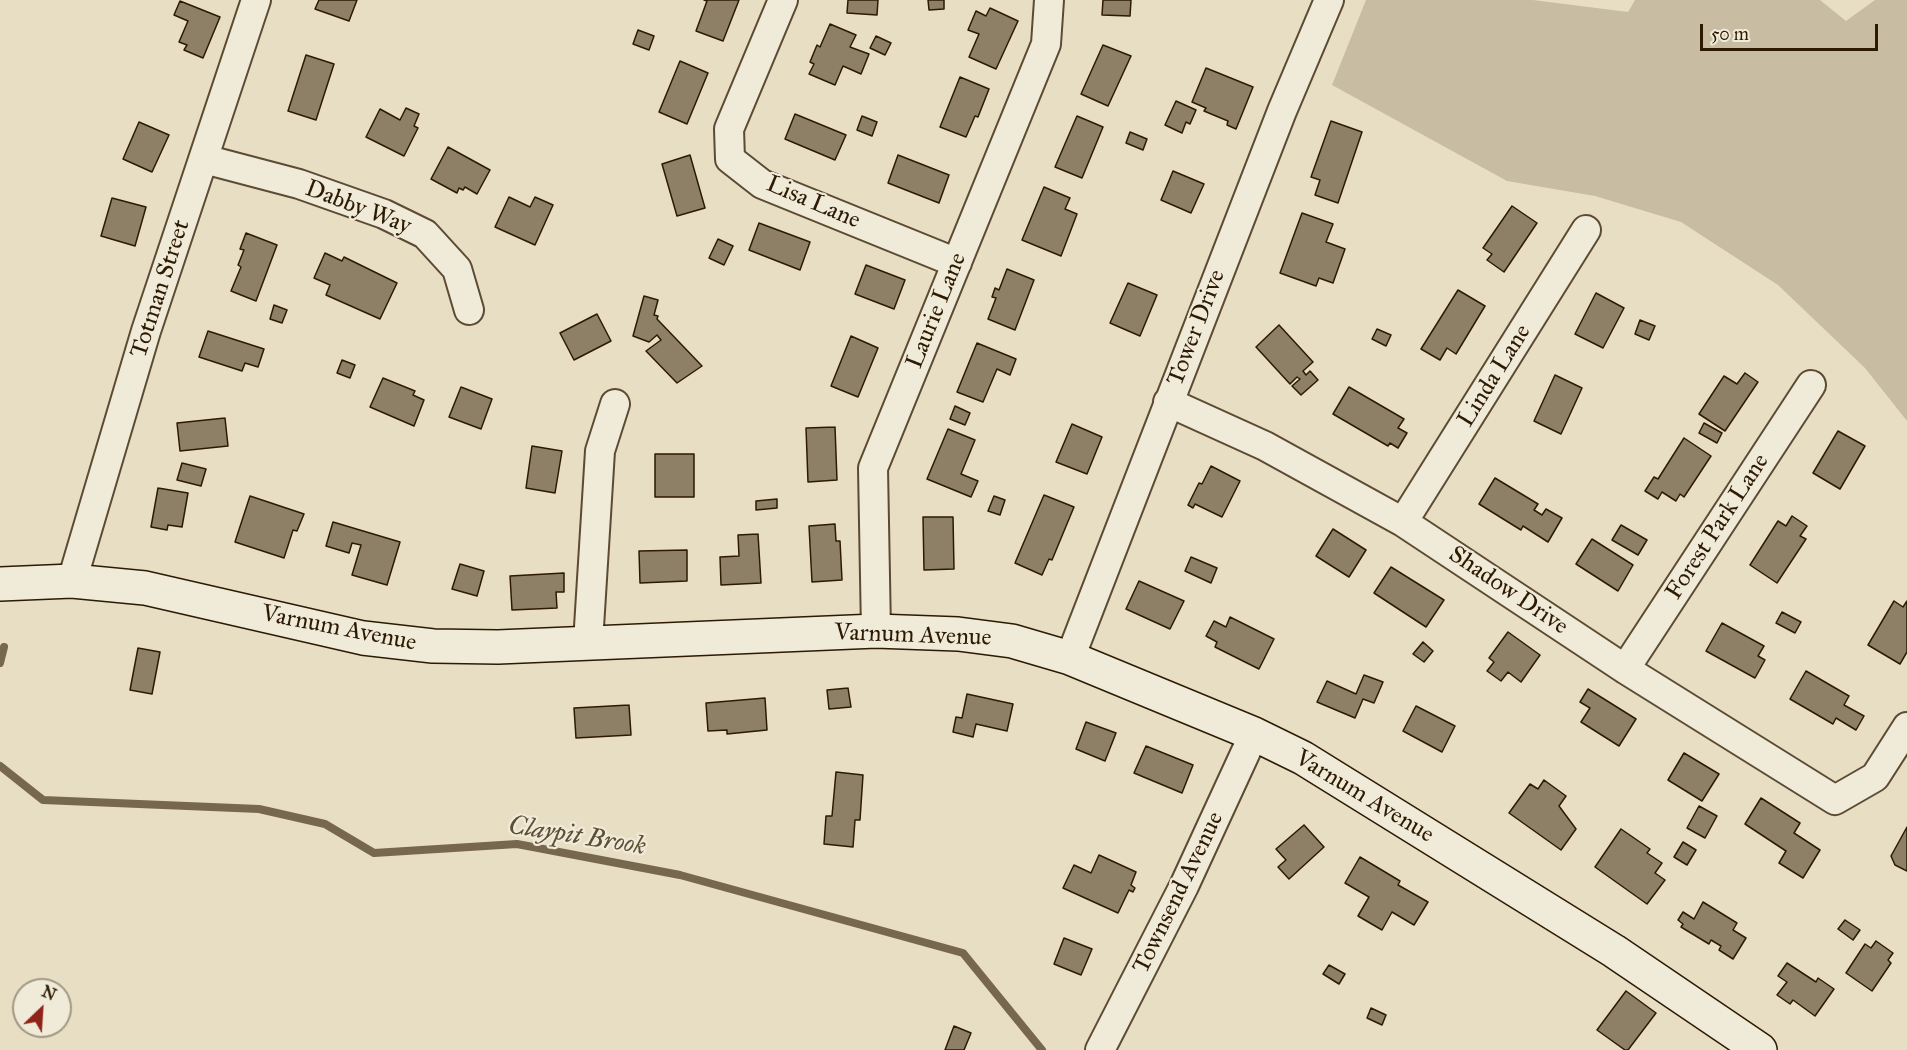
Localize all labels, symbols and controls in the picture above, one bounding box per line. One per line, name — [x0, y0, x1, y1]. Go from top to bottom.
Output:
scale bar — [1703, 12, 1882, 50]
text: 50 m — [1711, 23, 1749, 45]
street label: Lisa Lane — [762, 170, 864, 236]
street label: Dabby Way — [301, 175, 415, 241]
street label: Totman Street — [125, 216, 197, 362]
street label: Laurie Lane — [901, 249, 973, 373]
street label: Tower Drive — [1162, 266, 1232, 390]
street label: Linda Lane — [1452, 319, 1538, 433]
street label: Forest Park Lane — [1660, 449, 1776, 605]
street label: Shadow Drive — [1443, 541, 1573, 641]
street label: Varnum Avenue — [259, 600, 419, 658]
street label: Varnum Avenue — [834, 619, 992, 653]
street label: Varnum Avenue — [1289, 744, 1439, 850]
street label: Townsend Avenue — [1127, 807, 1231, 979]
water label: Claypit Brook — [506, 811, 648, 863]
north arrow — [12, 978, 72, 1038]
text: N — [39, 982, 59, 1005]

